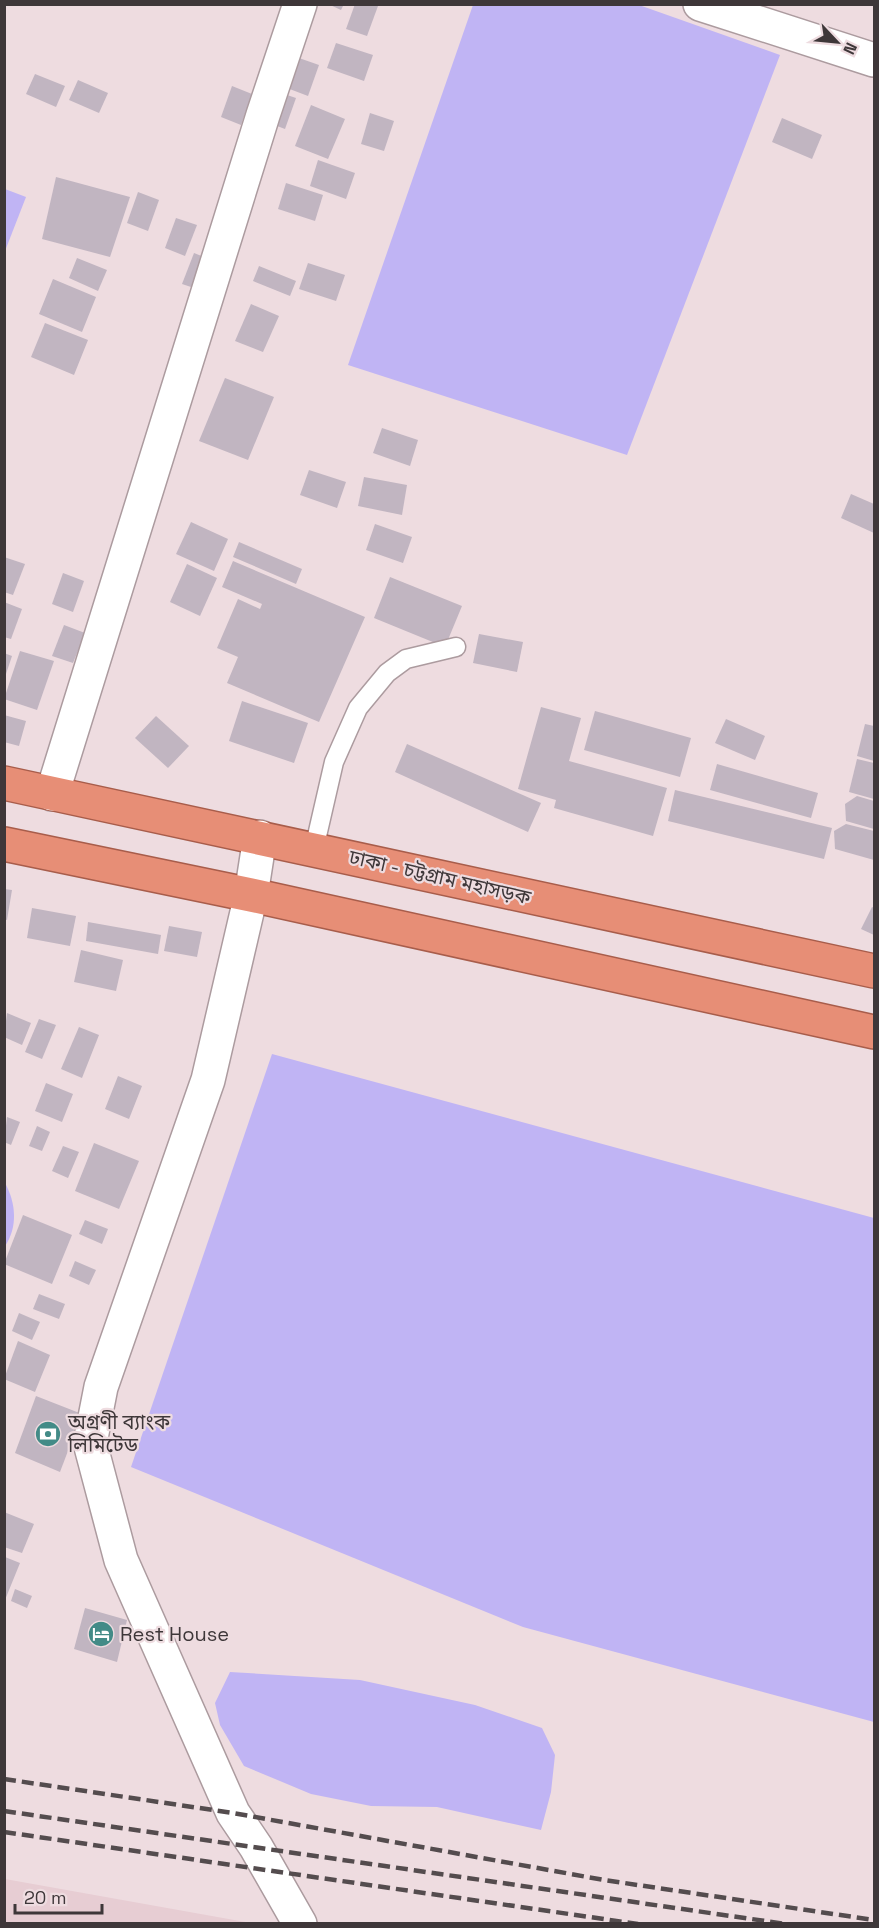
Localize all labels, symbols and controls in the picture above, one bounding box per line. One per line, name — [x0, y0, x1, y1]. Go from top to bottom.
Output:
north arrow — [807, 12, 867, 72]
text: N — [838, 39, 862, 58]
street label: ঢাকা - চট্টগ্রাম মহাসড়ক — [346, 843, 534, 911]
place label: অগ্রণী ব্যাংক লিমিটেড — [67, 1409, 171, 1458]
bank icon: অগ্রণী ব্যাংক লিমিটেড — [33, 1419, 63, 1449]
hotel icon: Rest House — [86, 1619, 116, 1649]
place label: Rest House — [120, 1621, 229, 1647]
scale bar — [15, 1877, 102, 1915]
text: 20 m — [24, 1886, 67, 1909]

